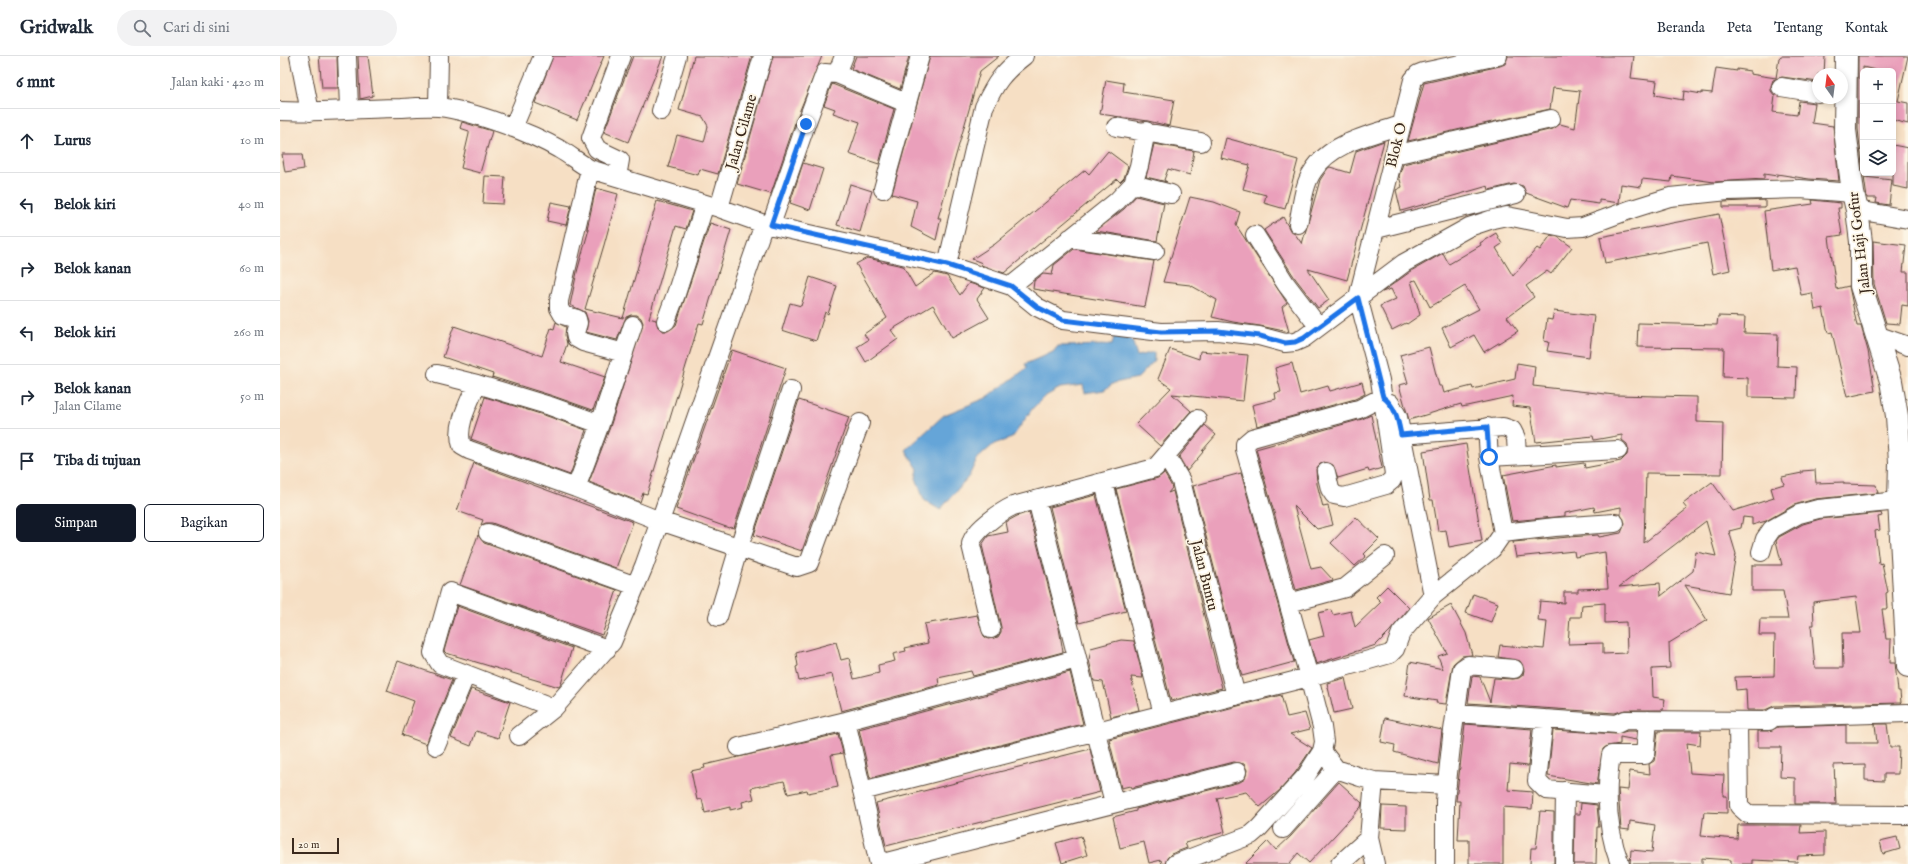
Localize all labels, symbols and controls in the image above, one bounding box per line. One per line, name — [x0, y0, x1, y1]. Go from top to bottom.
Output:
search box — [117, 10, 397, 46]
text: Gridwalk — [20, 16, 93, 40]
icon: search — [131, 17, 153, 39]
text: Cari di sini — [163, 18, 230, 37]
text: Beranda — [1657, 19, 1705, 37]
text: Peta — [1727, 19, 1752, 37]
text: Tentang — [1774, 19, 1823, 37]
text: Kontak — [1845, 19, 1888, 37]
north arrow — [1812, 68, 1848, 104]
map controls — [1860, 68, 1896, 176]
button: + — [1860, 68, 1896, 104]
text: 6 mnt — [16, 72, 55, 93]
text: Jalan kaki · 420 m — [171, 74, 264, 91]
street label: Jalan Cilame — [721, 92, 761, 174]
button: − — [1860, 104, 1896, 140]
route end — [797, 115, 815, 133]
street label: Blok O — [1382, 121, 1411, 170]
icon: ahead — [16, 130, 38, 152]
text: Lurus — [54, 131, 91, 150]
text: 10 m — [240, 132, 264, 149]
button: layers — [1860, 140, 1896, 176]
street label: Jalan Haji Gofur — [1844, 190, 1875, 297]
icon: left — [16, 194, 38, 216]
text: Belok kiri — [54, 195, 116, 214]
text: 40 m — [238, 196, 264, 213]
icon: right — [16, 258, 38, 280]
text: Belok kanan — [54, 259, 131, 278]
text: 60 m — [239, 260, 264, 277]
icon: left — [16, 322, 38, 344]
text: Belok kiri — [54, 323, 116, 342]
text: 260 m — [233, 324, 264, 341]
text: Belok kanan — [54, 379, 131, 398]
icon: right — [16, 386, 38, 408]
text: 50 m — [240, 388, 264, 405]
text: Jalan Cilame — [54, 398, 121, 415]
route start — [1480, 448, 1498, 466]
icon: arrive — [16, 450, 38, 472]
text: Tiba di tujuan — [54, 451, 141, 470]
button: Simpan — [16, 504, 136, 542]
button: Bagikan — [144, 504, 264, 542]
street label: Jalan Buntu — [1186, 536, 1223, 613]
scale bar — [292, 836, 339, 855]
text: 20 m — [298, 838, 319, 852]

